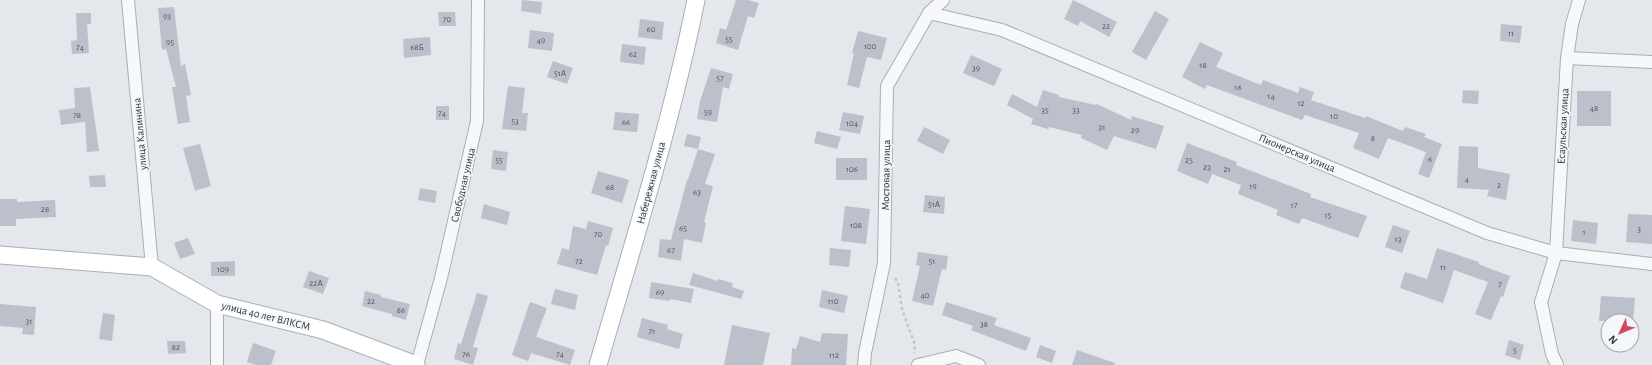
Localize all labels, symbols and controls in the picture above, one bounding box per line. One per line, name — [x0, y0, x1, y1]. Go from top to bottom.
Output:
house number: 93 — [163, 12, 171, 21]
house number: 70 — [443, 15, 451, 24]
house number: 22 — [1102, 22, 1110, 31]
house number: 60 — [647, 25, 656, 34]
house number: 11 — [1508, 29, 1514, 38]
house number: 55 — [725, 35, 733, 44]
house number: 49 — [537, 36, 545, 45]
house number: 95 — [166, 38, 174, 47]
house number: 100 — [864, 42, 877, 51]
house number: 74 — [76, 43, 85, 52]
house number: 68Б — [410, 43, 424, 52]
house number: 62 — [629, 50, 637, 59]
house number: 18 — [1199, 61, 1207, 70]
house number: 39 — [972, 64, 980, 73]
house number: 51А — [554, 69, 567, 78]
house number: 57 — [716, 74, 724, 83]
house number: 16 — [1234, 83, 1242, 92]
street label: Есаульская улица — [1556, 88, 1570, 164]
house number: 14 — [1267, 92, 1275, 101]
street label: улица Калинина — [131, 97, 149, 172]
house number: 12 — [1297, 99, 1305, 108]
house number: 48 — [1590, 104, 1598, 113]
house number: 35 — [1041, 106, 1049, 115]
house number: 33 — [1072, 106, 1080, 115]
house number: 59 — [704, 108, 712, 117]
house number: 74 — [438, 109, 447, 118]
house number: 78 — [73, 111, 81, 120]
house number: 10 — [1330, 112, 1338, 121]
house number: 53 — [511, 117, 519, 126]
house number: 66 — [622, 118, 630, 127]
house number: 104 — [846, 119, 859, 128]
house number: 31 — [1099, 123, 1105, 132]
house number: 29 — [1131, 126, 1139, 135]
street label: Пионерская улица — [1257, 132, 1337, 174]
house number: 8 — [1371, 134, 1375, 143]
street label: Мостовая улица — [880, 140, 892, 210]
street label: Набережная улица — [635, 141, 667, 225]
street label: Свободная улица — [449, 147, 477, 223]
house number: 6 — [1428, 155, 1432, 164]
house number: 55 — [495, 156, 503, 165]
house number: 25 — [1185, 156, 1193, 165]
house number: 23 — [1203, 163, 1211, 172]
house number: 106 — [846, 165, 858, 174]
house number: 21 — [1223, 165, 1231, 174]
house number: 4 — [1465, 175, 1470, 184]
house number: 2 — [1497, 181, 1501, 190]
house number: 19 — [1249, 182, 1257, 191]
house number: 68 — [606, 183, 614, 192]
house number: 63 — [693, 188, 701, 197]
house number: 51А — [928, 200, 941, 209]
house number: 17 — [1291, 201, 1298, 210]
house number: 28 — [41, 205, 49, 214]
house number: 15 — [1325, 211, 1332, 220]
house number: 108 — [850, 221, 862, 230]
house number: 65 — [679, 224, 687, 233]
house number: 3 — [1637, 225, 1641, 234]
house number: 1 — [1582, 228, 1586, 237]
house number: 70 — [594, 230, 602, 239]
house number: 13 — [1395, 235, 1402, 244]
house number: 67 — [667, 246, 675, 255]
house number: 72 — [575, 257, 583, 266]
house number: 51 — [929, 257, 935, 266]
house number: 11 — [1440, 263, 1446, 272]
house number: 109 — [217, 265, 229, 274]
house number: 22А — [309, 279, 323, 288]
house number: 7 — [1498, 280, 1502, 289]
house number: 69 — [656, 288, 664, 297]
house number: 40 — [920, 291, 930, 300]
house number: 22 — [367, 297, 375, 306]
house number: 110 — [828, 297, 839, 306]
street label: улица 40 лет ВЛКСМ — [220, 299, 311, 332]
house number: 86 — [397, 306, 405, 315]
north arrow — [1600, 313, 1640, 353]
house number: 31 — [26, 317, 32, 326]
house number: 38 — [980, 320, 988, 329]
house number: 71 — [649, 327, 655, 336]
text: N — [1607, 333, 1620, 346]
house number: 82 — [172, 343, 180, 352]
house number: 5 — [1513, 346, 1517, 355]
house number: 76 — [462, 350, 470, 359]
house number: 74 — [556, 350, 565, 359]
house number: 112 — [829, 351, 839, 360]

